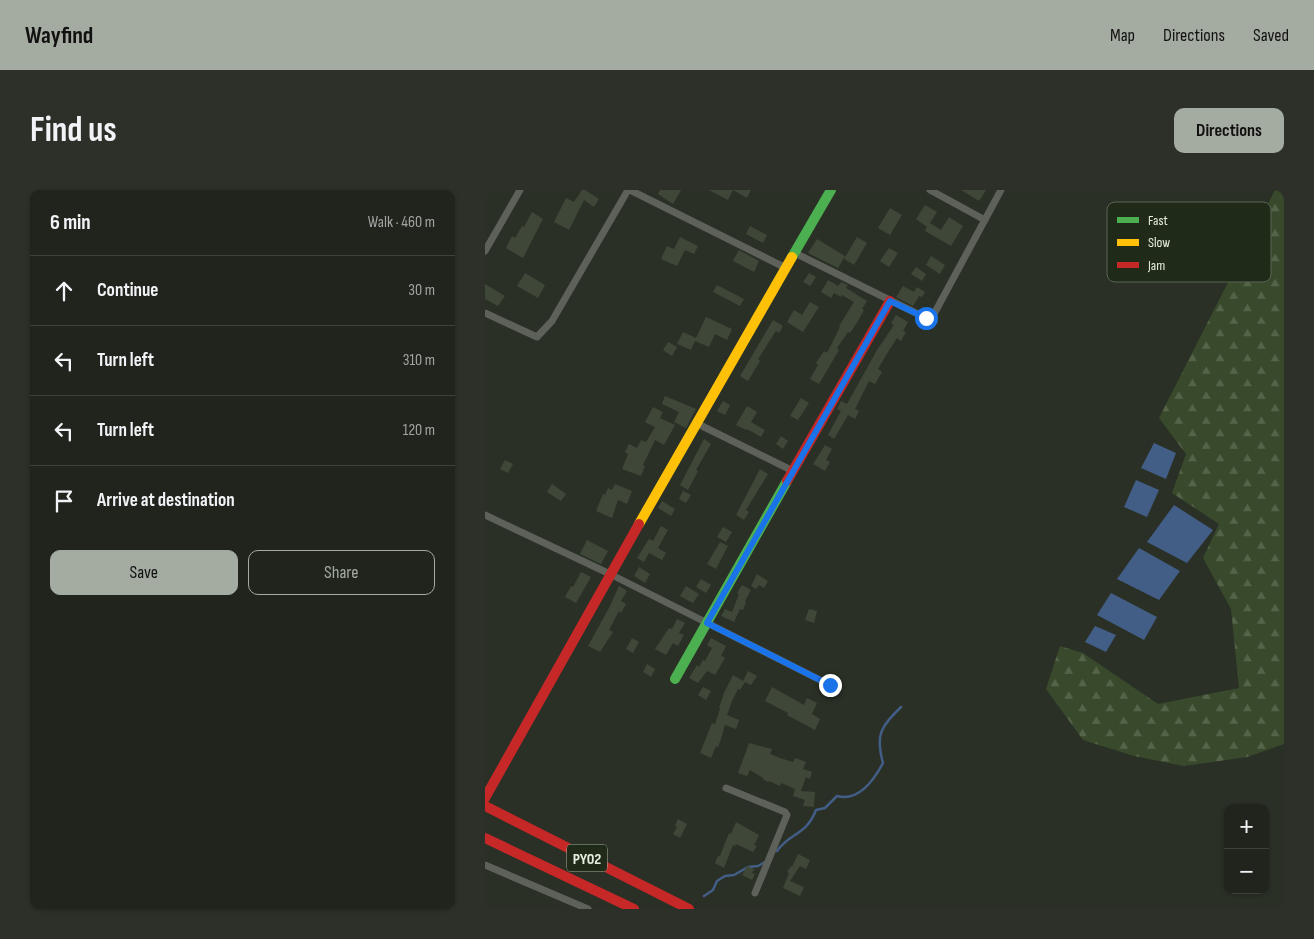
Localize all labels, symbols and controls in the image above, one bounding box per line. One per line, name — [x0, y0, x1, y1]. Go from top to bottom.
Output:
text: Wayfind — [25, 21, 93, 50]
text: Map — [1110, 25, 1135, 46]
text: Directions — [1163, 25, 1225, 46]
text: Saved — [1253, 25, 1289, 46]
button: Directions — [1174, 108, 1284, 153]
text: Find us — [30, 109, 117, 152]
legend — [1107, 202, 1271, 282]
text: 6 min — [50, 210, 91, 235]
text: Fast — [1148, 212, 1168, 229]
text: Walk · 460 m — [368, 213, 435, 232]
text: Slow — [1148, 234, 1170, 251]
text: Jam — [1147, 257, 1165, 274]
icon: ahead — [50, 277, 78, 305]
text: Continue — [97, 279, 158, 302]
text: 30 m — [408, 281, 435, 300]
route start — [915, 307, 938, 330]
icon: left — [50, 347, 78, 375]
text: Turn left — [97, 349, 154, 372]
text: 310 m — [403, 351, 435, 370]
icon: left — [50, 417, 78, 445]
text: Turn left — [97, 419, 154, 442]
text: 120 m — [403, 421, 435, 440]
icon: arrive — [50, 487, 78, 515]
text: Arrive at destination — [97, 489, 235, 512]
button: Save — [50, 550, 238, 595]
button: Share — [248, 550, 435, 595]
route end — [819, 674, 842, 697]
map controls — [1224, 804, 1269, 894]
button: + — [1224, 804, 1269, 849]
road number: PY02 — [567, 844, 607, 871]
button: − — [1224, 849, 1269, 894]

